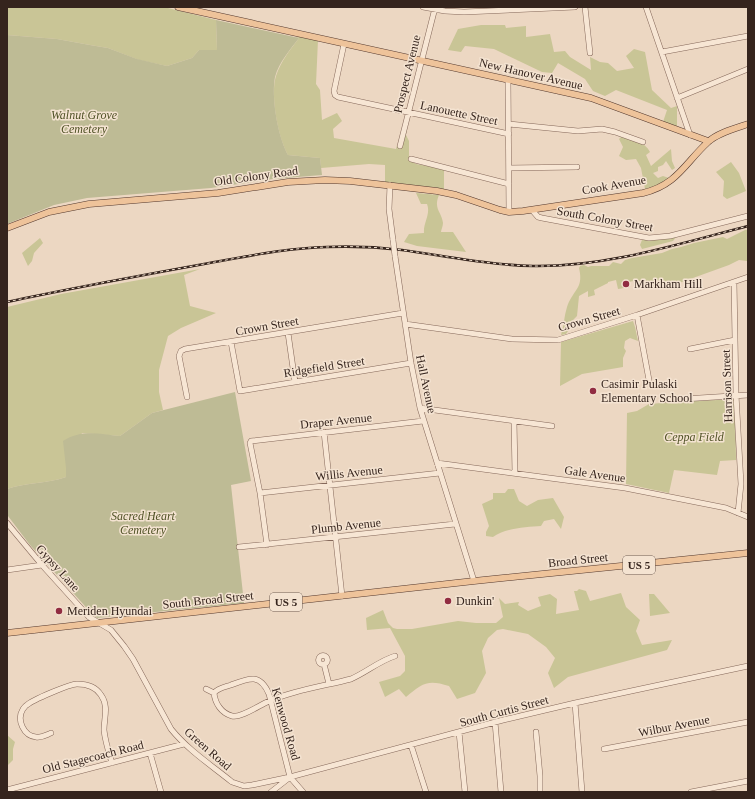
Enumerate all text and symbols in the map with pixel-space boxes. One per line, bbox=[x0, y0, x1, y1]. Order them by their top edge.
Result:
street label: Prospect Avenue bbox=[391, 33, 423, 115]
street label: New Hanover Avenue bbox=[478, 55, 584, 93]
street label: Lanouette Street bbox=[419, 98, 500, 128]
park label: Walnut Grove Cemetery bbox=[51, 108, 118, 136]
street label: Old Colony Road bbox=[213, 163, 299, 189]
street label: Cook Avenue bbox=[581, 172, 647, 198]
street label: South Colony Street bbox=[556, 204, 655, 234]
place label: Markham Hill bbox=[634, 277, 703, 291]
marker: Markham Hill bbox=[621, 279, 631, 289]
street label: Crown Street bbox=[556, 303, 622, 335]
street label: Crown Street bbox=[234, 313, 300, 338]
street label: Harrison Street bbox=[719, 349, 735, 423]
street label: Hall Avenue bbox=[413, 353, 439, 415]
street label: Ridgefield Street bbox=[283, 354, 366, 380]
place label: Casimir Pulaski Elementary School bbox=[601, 377, 693, 405]
marker: Casimir Pulaski Elementary School bbox=[588, 386, 598, 396]
street label: Draper Avenue bbox=[299, 410, 373, 432]
park label: Ceppa Field bbox=[664, 430, 725, 444]
street label: Willis Avenue bbox=[315, 463, 383, 483]
street label: Gale Avenue bbox=[564, 463, 626, 485]
park label: Sacred Heart Cemetery bbox=[111, 509, 176, 537]
street label: Plumb Avenue bbox=[310, 515, 382, 537]
street label: Gypsy Lane bbox=[33, 542, 83, 594]
street label: Broad Street bbox=[547, 550, 609, 570]
road number: US 5 bbox=[623, 556, 655, 574]
street label: South Broad Street bbox=[162, 588, 255, 612]
road number: US 5 bbox=[270, 593, 302, 611]
place label: Dunkin' bbox=[456, 594, 494, 608]
marker: Dunkin' bbox=[443, 596, 453, 606]
place label: Meriden Hyundai bbox=[67, 604, 153, 618]
marker: Meriden Hyundai bbox=[54, 606, 64, 616]
street label: Kenwood Road bbox=[269, 686, 303, 762]
street label: South Curtis Street bbox=[458, 692, 551, 730]
street label: Wilbur Avenue bbox=[637, 712, 711, 740]
street label: Green Road bbox=[182, 725, 234, 773]
street label: Old Stagecoach Road bbox=[41, 738, 145, 776]

